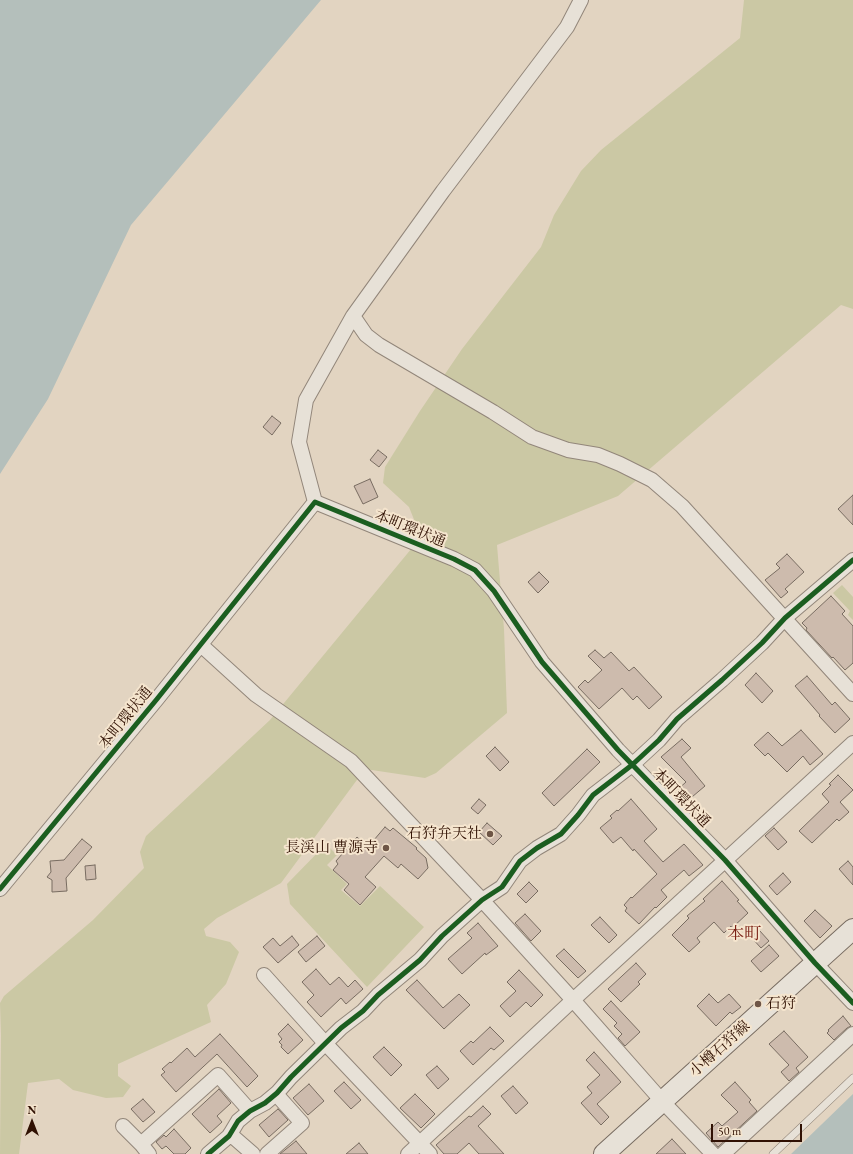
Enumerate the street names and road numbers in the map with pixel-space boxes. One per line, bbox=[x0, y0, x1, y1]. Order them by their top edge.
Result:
street label: 本町環状通 bbox=[372, 507, 448, 551]
street label: 本町環状通 bbox=[95, 683, 157, 753]
street label: 本町環状通 bbox=[648, 765, 714, 831]
street label: 小樽石狩線 bbox=[686, 1017, 754, 1081]

